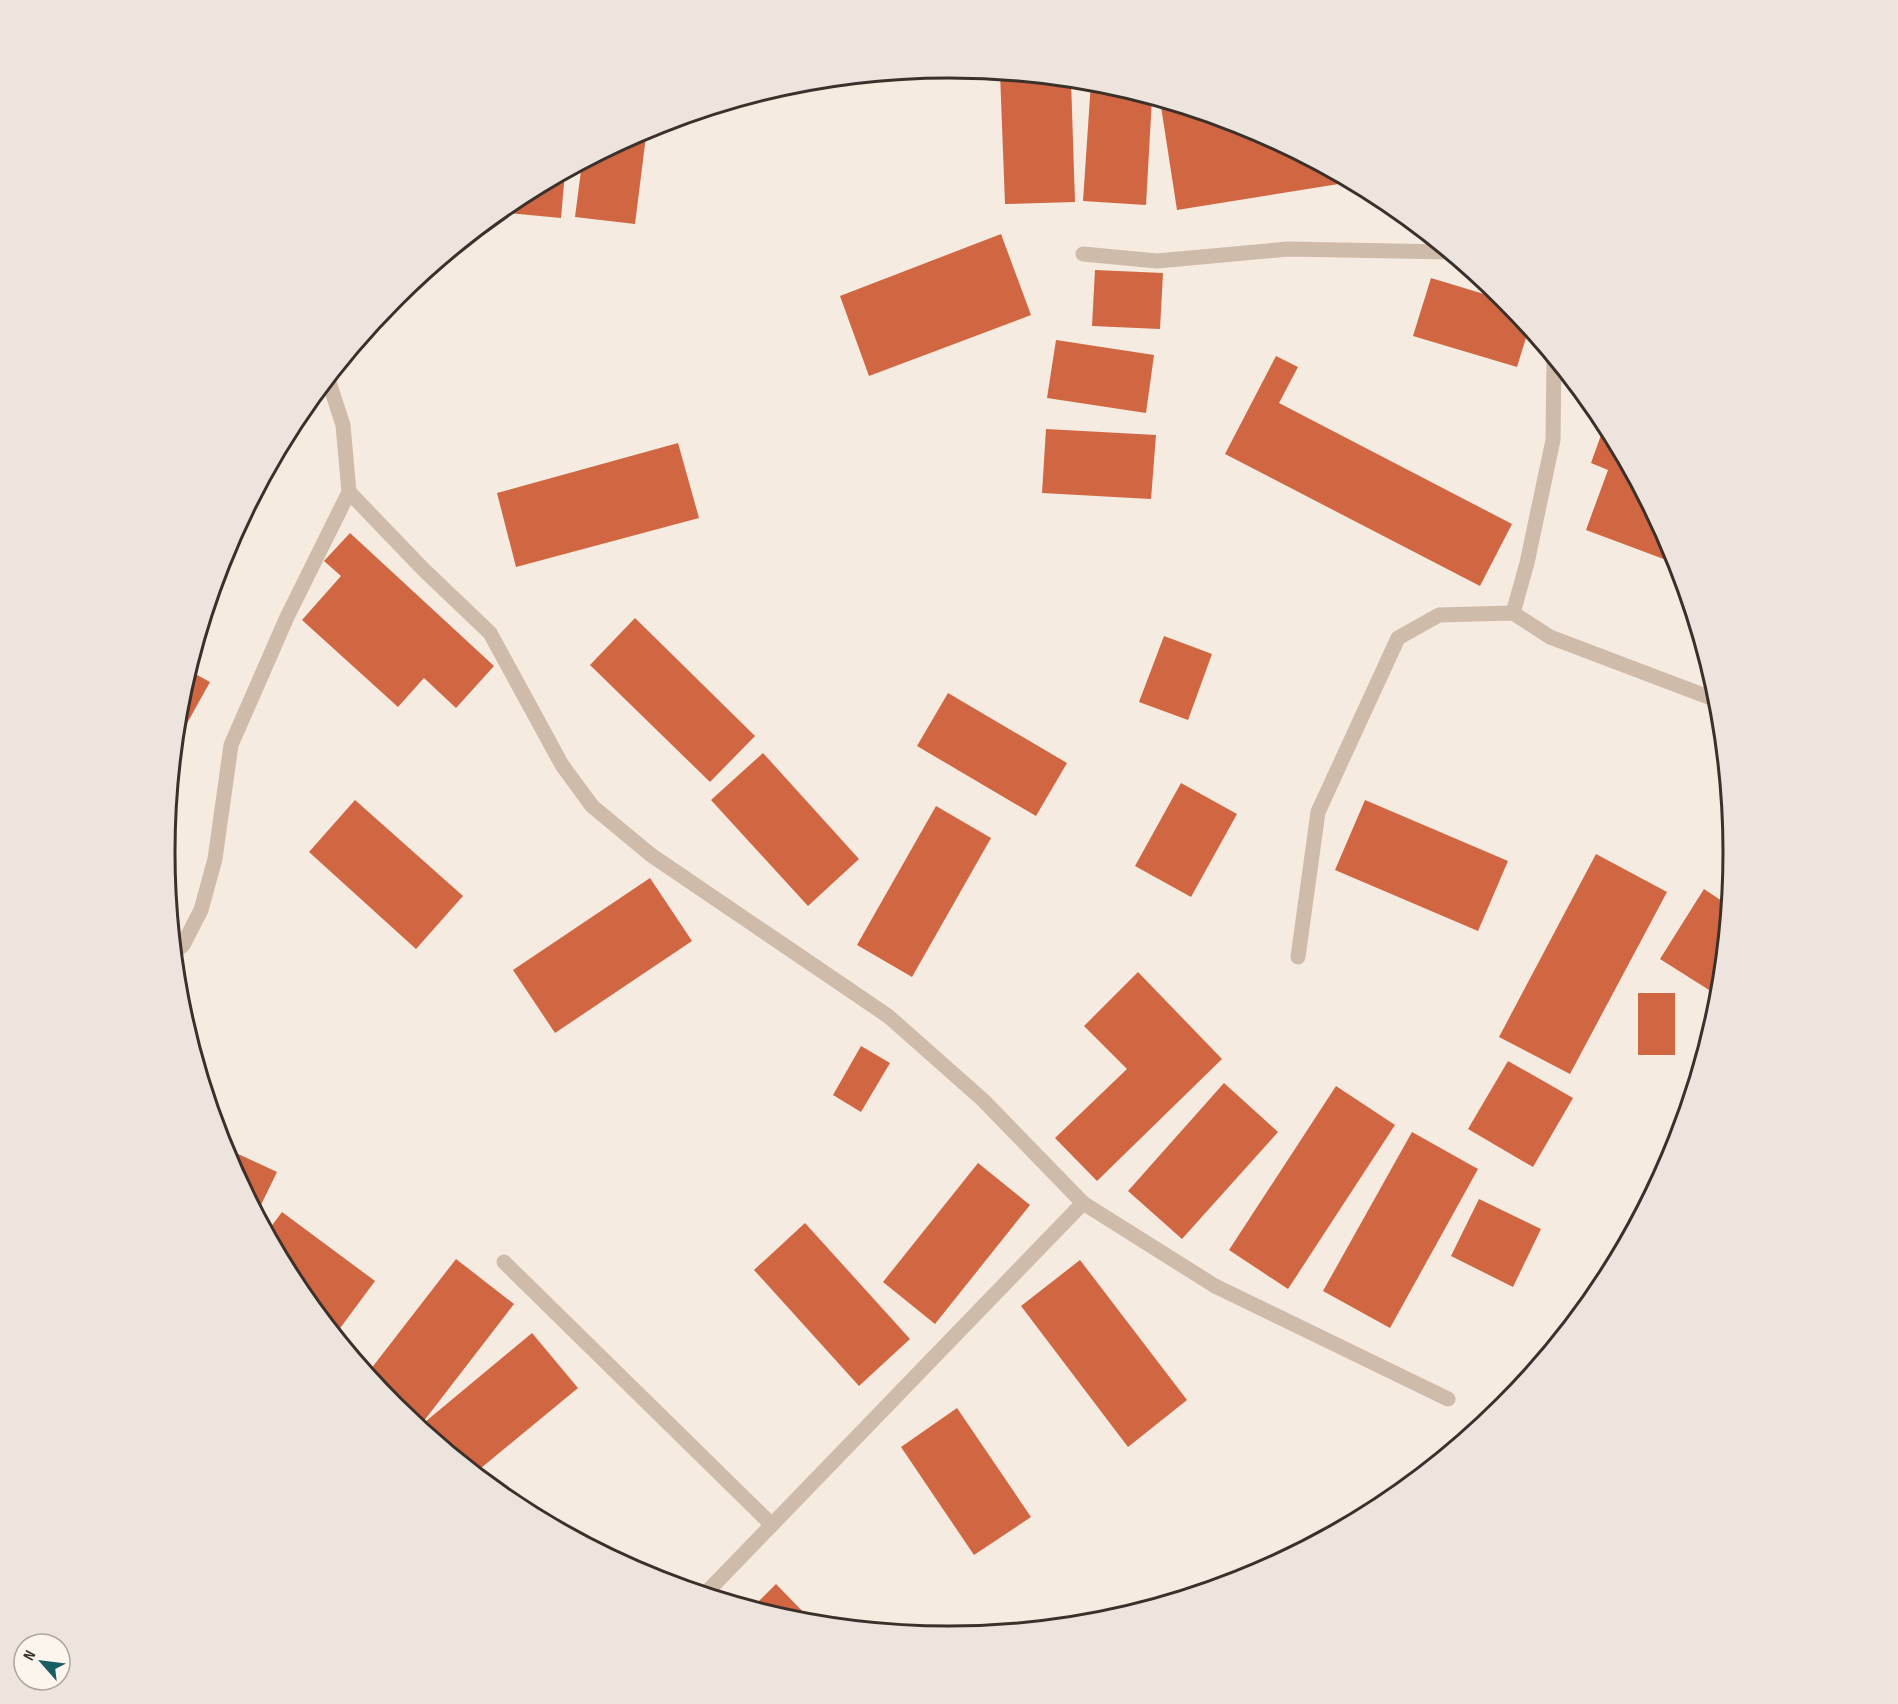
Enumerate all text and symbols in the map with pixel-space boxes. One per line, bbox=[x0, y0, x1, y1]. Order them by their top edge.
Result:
north arrow bbox=[12, 1632, 72, 1692]
text: N bbox=[20, 1647, 40, 1664]

